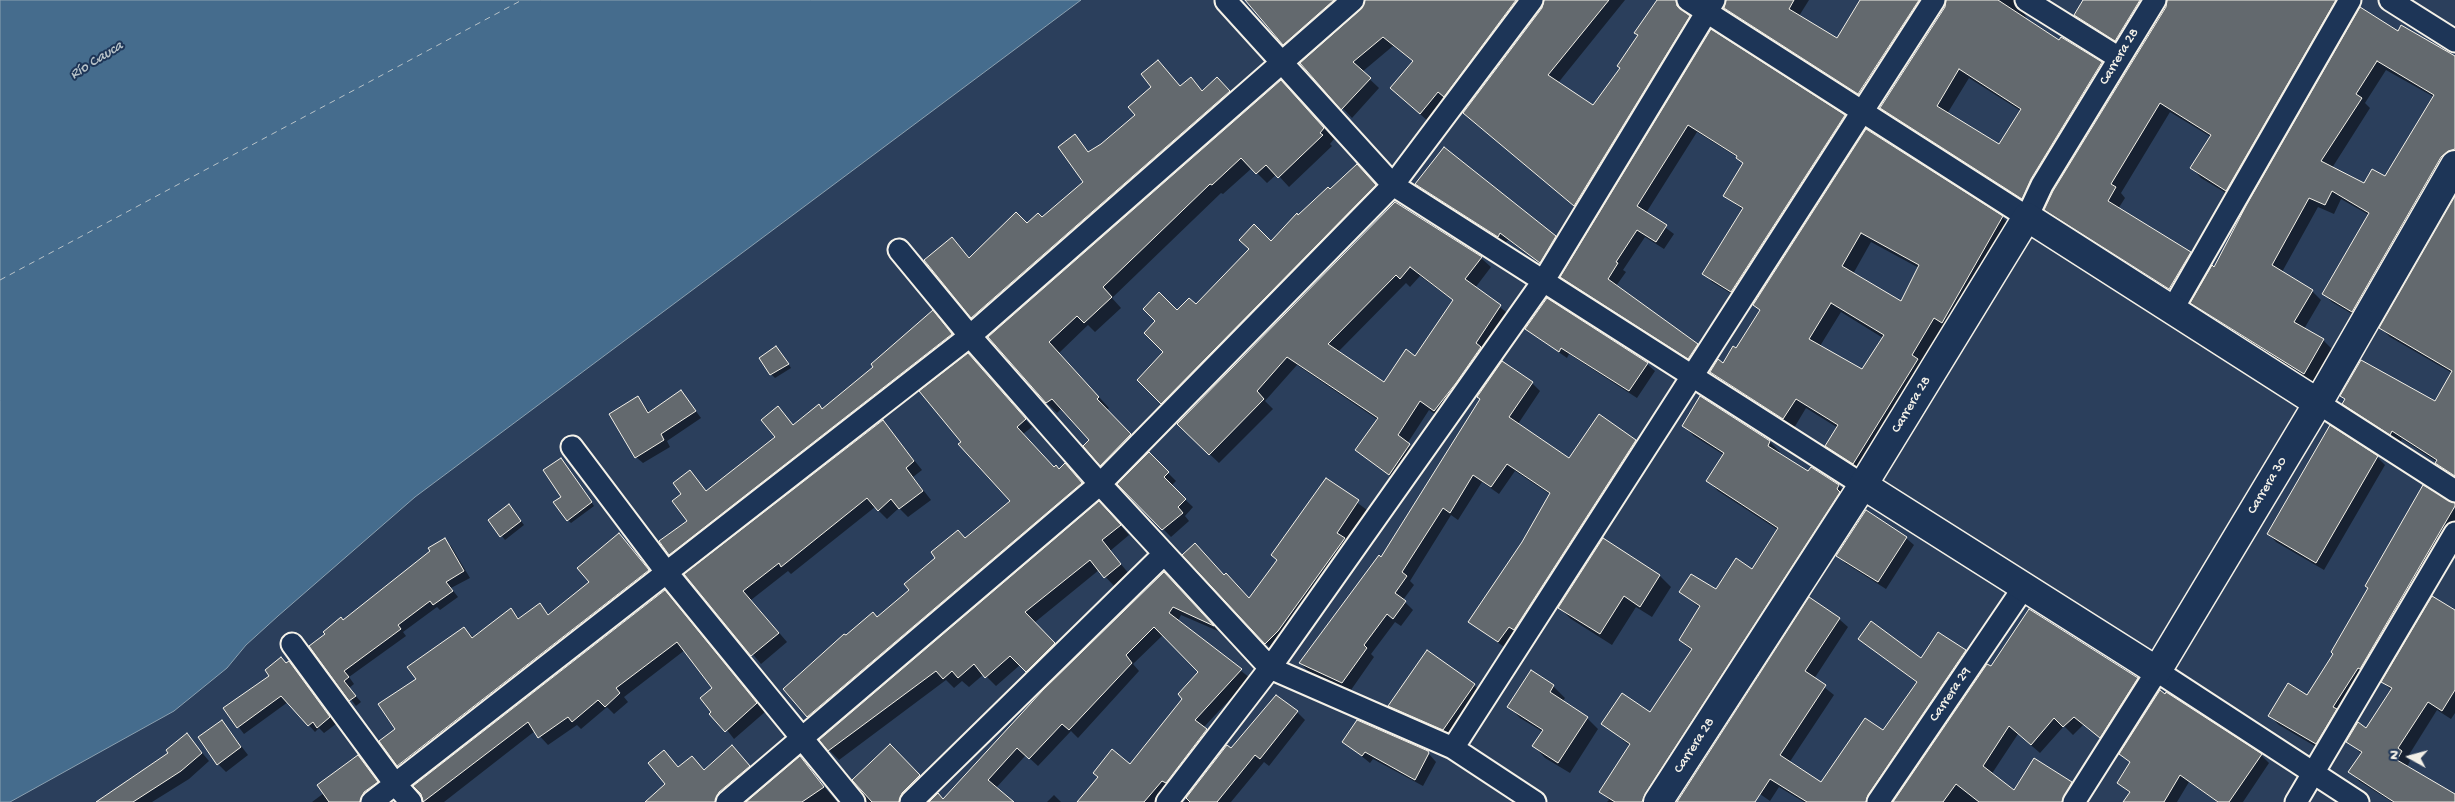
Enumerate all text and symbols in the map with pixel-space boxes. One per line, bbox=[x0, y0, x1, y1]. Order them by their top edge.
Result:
street label: Carrera 28 bbox=[2097, 26, 2143, 88]
water label: Río Cauca bbox=[67, 38, 127, 84]
street label: Carrera 28 bbox=[1889, 374, 1935, 436]
street label: Carrera 30 bbox=[2244, 454, 2292, 518]
street label: Carrera 29 bbox=[1927, 664, 1975, 726]
street label: Carrera 28 bbox=[1671, 715, 1719, 777]
north arrow bbox=[2385, 732, 2435, 782]
text: N bbox=[2386, 750, 2404, 761]

